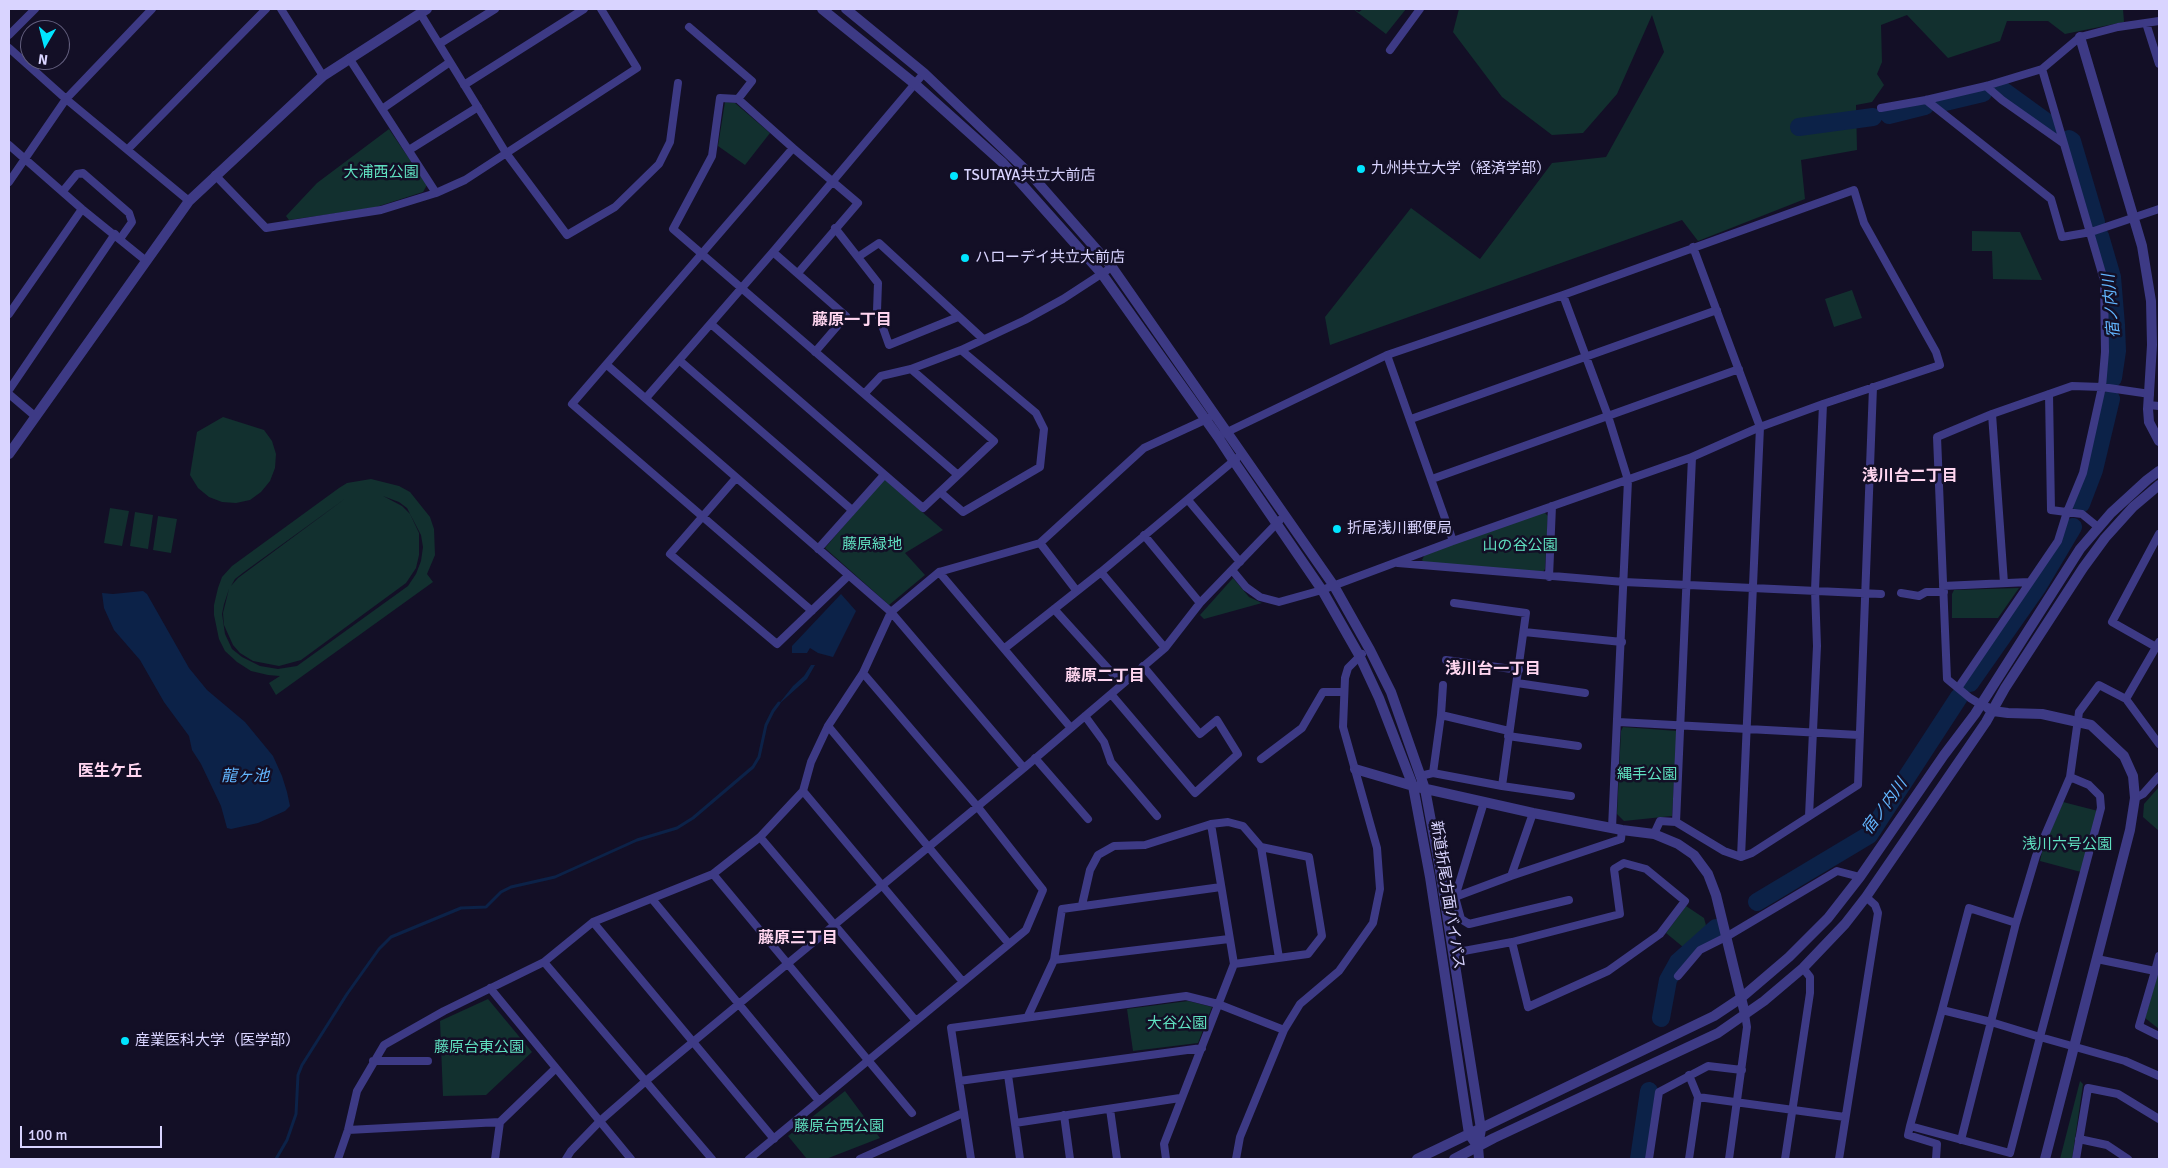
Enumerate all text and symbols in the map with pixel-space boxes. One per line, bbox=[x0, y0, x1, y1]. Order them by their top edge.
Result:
north arrow bbox=[20, 20, 70, 70]
text: N bbox=[37, 50, 49, 68]
place label: 九州共立大学（経済学部） bbox=[1371, 160, 1551, 178]
marker: 九州共立大学（経済学部） bbox=[1355, 163, 1367, 175]
park label: 大浦西公園 bbox=[344, 164, 418, 182]
place label: TSUTAYA共立大前店 bbox=[964, 167, 1096, 185]
marker: TSUTAYA共立大前店 bbox=[948, 170, 960, 182]
place label: ハローデイ共立大前店 bbox=[975, 249, 1125, 267]
marker: ハローデイ共立大前店 bbox=[959, 252, 971, 264]
water label: 宿ノ内川 bbox=[2100, 273, 2124, 339]
district label: 藤原一丁目 bbox=[812, 311, 892, 331]
district label: 浅川台二丁目 bbox=[1862, 467, 1958, 487]
place label: 折尾浅川郵便局 bbox=[1347, 520, 1452, 538]
marker: 折尾浅川郵便局 bbox=[1331, 523, 1343, 535]
park label: 藤原緑地 bbox=[842, 536, 902, 554]
park label: 山の谷公園 bbox=[1483, 537, 1557, 555]
district label: 浅川台一丁目 bbox=[1445, 660, 1541, 680]
district label: 藤原二丁目 bbox=[1065, 667, 1145, 687]
district label: 医生ケ丘 bbox=[78, 762, 142, 782]
park label: 縄手公園 bbox=[1617, 766, 1677, 784]
water label: 龍ヶ池 bbox=[221, 767, 269, 787]
water label: 宿ノ内川 bbox=[1858, 775, 1912, 839]
street label: 新道折尾方面バイパス bbox=[1426, 820, 1468, 970]
park label: 浅川六号公園 bbox=[2022, 836, 2112, 854]
district label: 藤原三丁目 bbox=[758, 929, 838, 949]
park label: 大谷公園 bbox=[1147, 1015, 1207, 1033]
place label: 産業医科大学（医学部） bbox=[135, 1032, 300, 1050]
marker: 産業医科大学（医学部） bbox=[119, 1035, 131, 1047]
park label: 藤原台東公園 bbox=[434, 1039, 524, 1057]
scale bar bbox=[22, 1116, 165, 1148]
park label: 藤原台西公園 bbox=[794, 1118, 884, 1136]
text: 100 m bbox=[28, 1126, 68, 1144]

